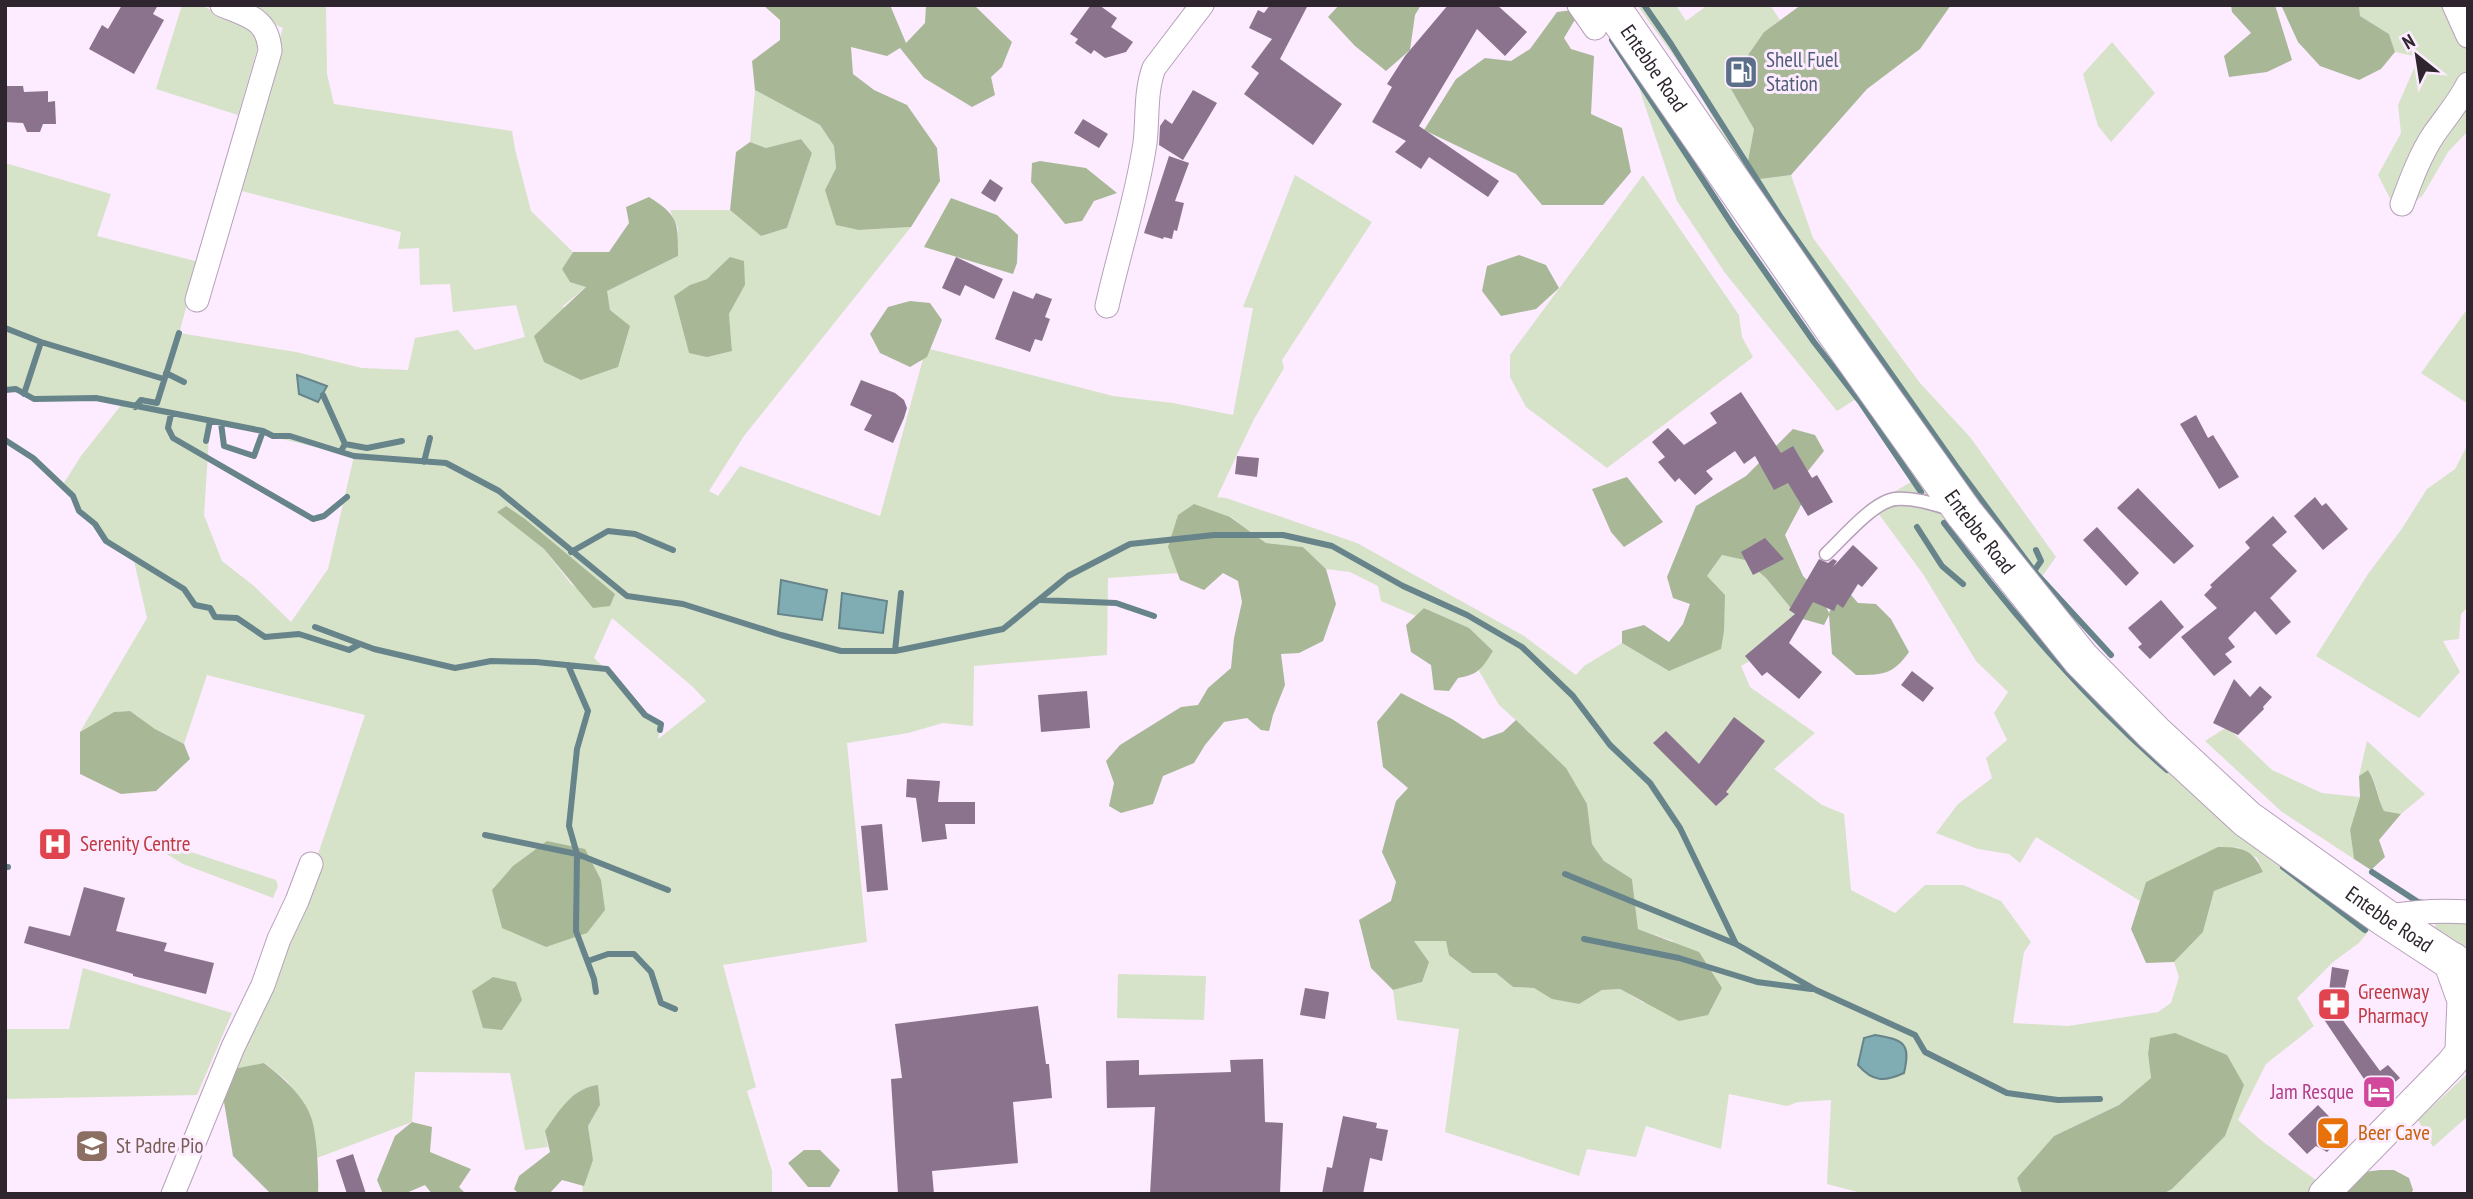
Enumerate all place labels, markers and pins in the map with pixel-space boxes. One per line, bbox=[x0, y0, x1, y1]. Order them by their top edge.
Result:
place label: Shell Fuel Station bbox=[1766, 46, 1839, 97]
fuel station icon: Shell Fuel Station bbox=[1722, 53, 1760, 91]
hospital icon: Serenity Centre bbox=[36, 825, 74, 863]
place label: Serenity Centre bbox=[80, 830, 190, 857]
place label: Greenway Pharmacy bbox=[2358, 978, 2429, 1029]
pharmacy icon: Greenway Pharmacy bbox=[2315, 985, 2353, 1023]
hotel icon: Jam Resque bbox=[2360, 1073, 2398, 1111]
place label: Jam Resque bbox=[2270, 1078, 2354, 1105]
bar icon: Beer Cave bbox=[2314, 1114, 2352, 1152]
place label: Beer Cave bbox=[2358, 1119, 2430, 1146]
school or university icon: St Padre Pio bbox=[73, 1127, 111, 1165]
place label: St Padre Pio bbox=[116, 1132, 204, 1159]

